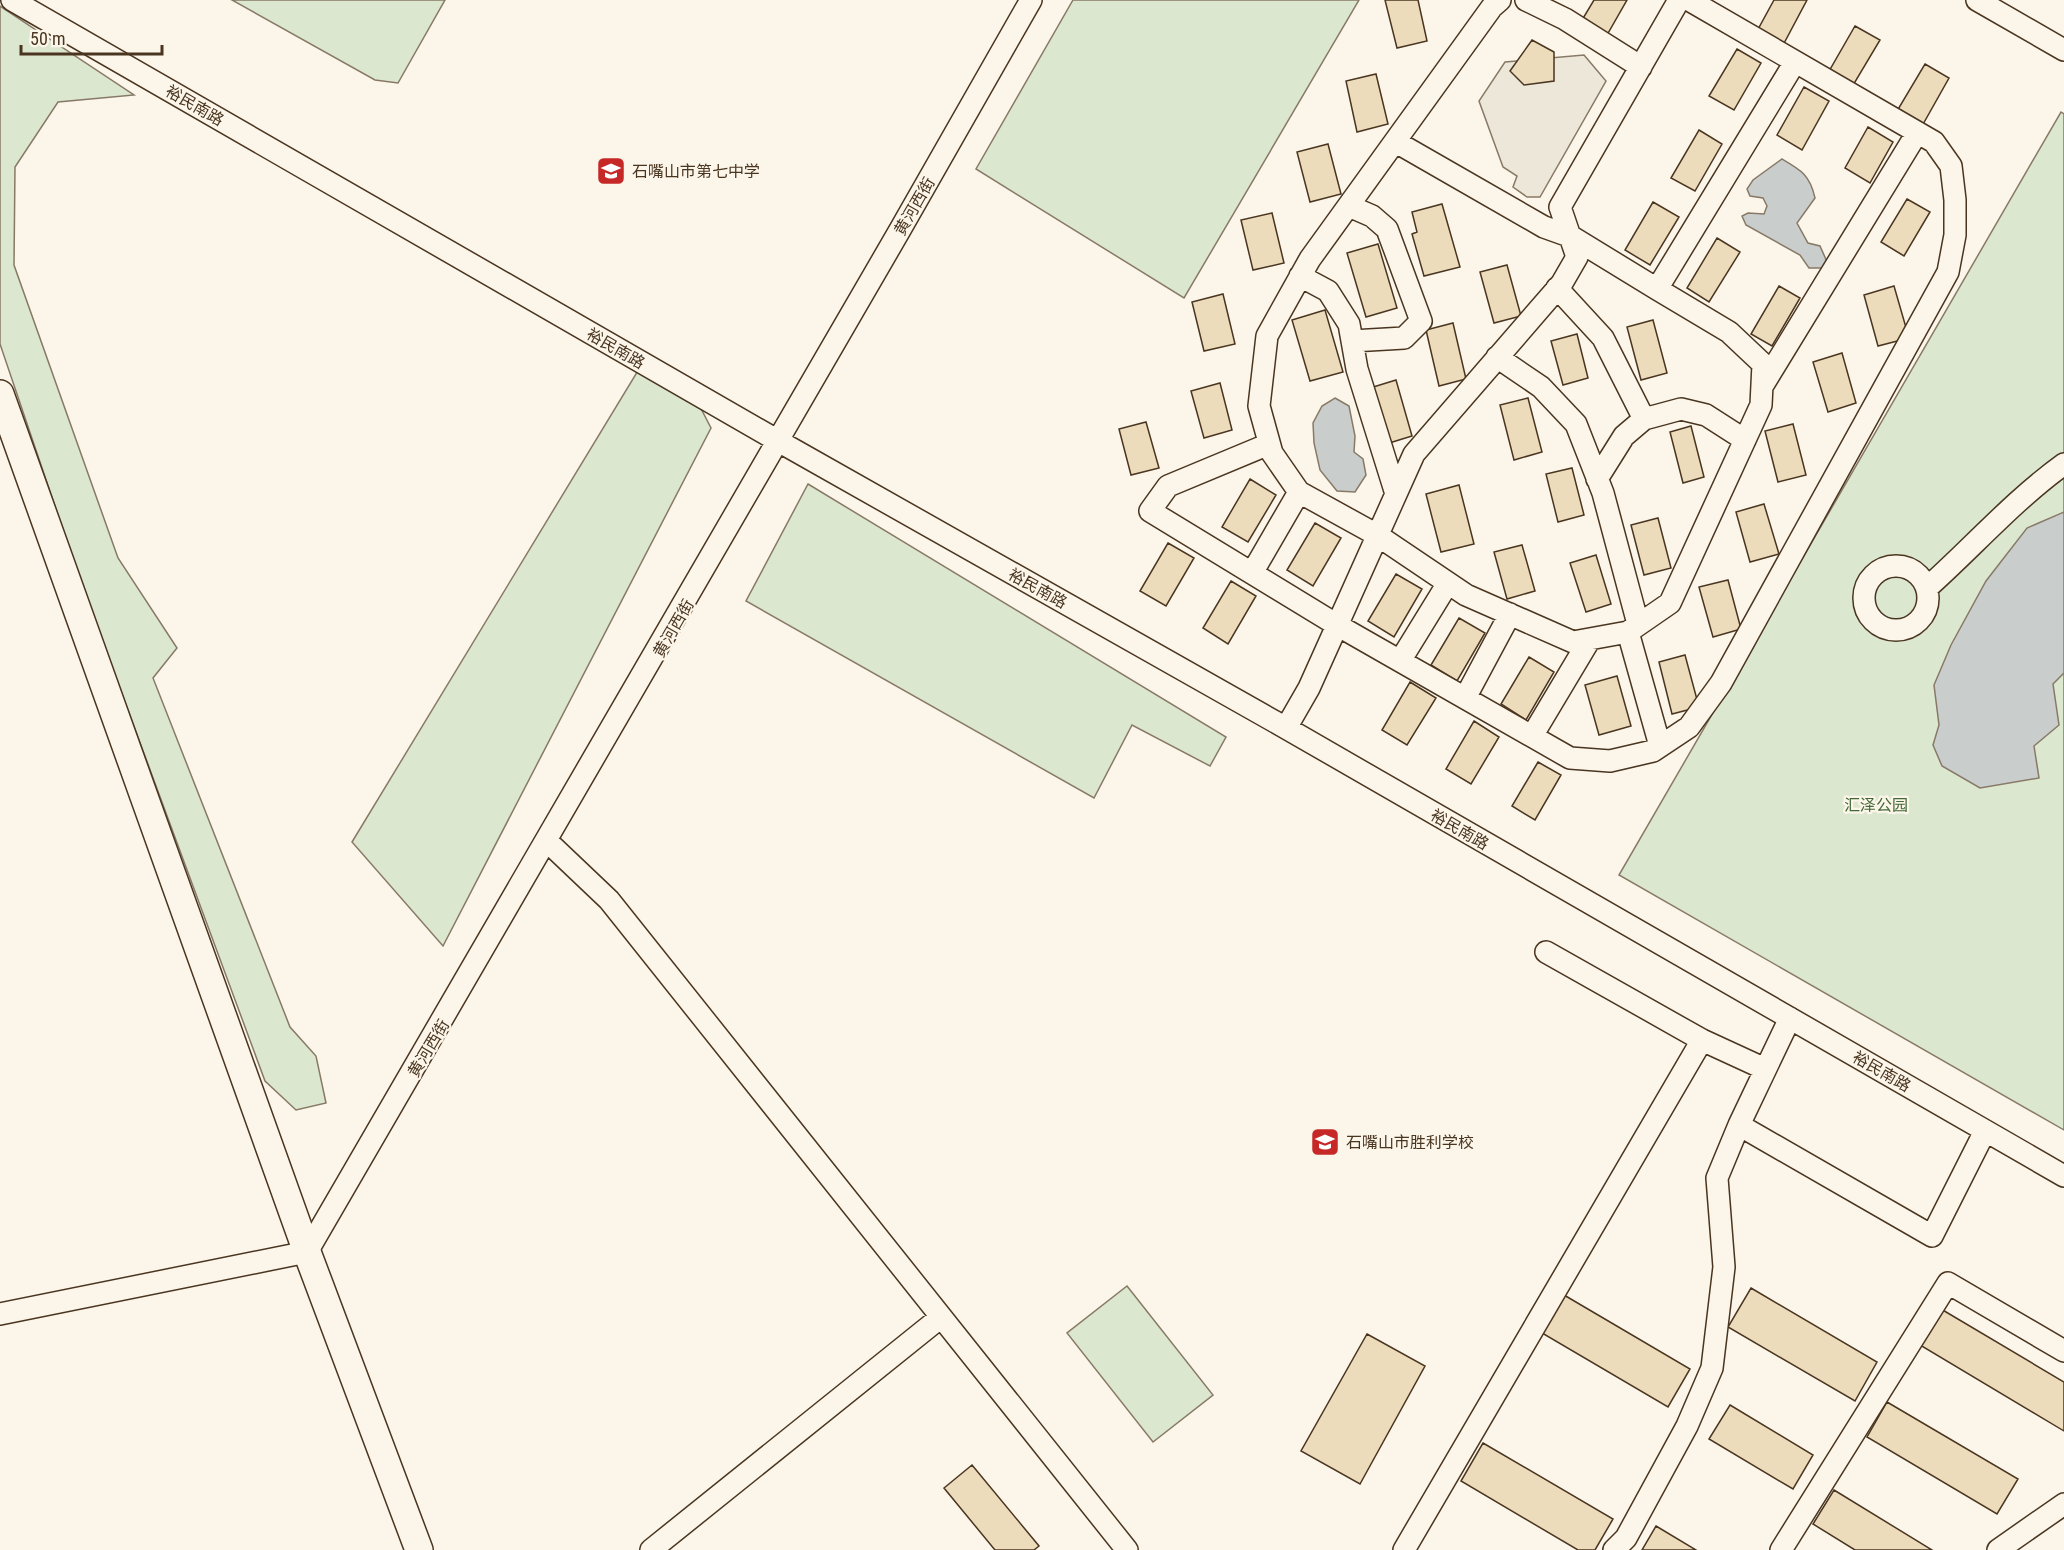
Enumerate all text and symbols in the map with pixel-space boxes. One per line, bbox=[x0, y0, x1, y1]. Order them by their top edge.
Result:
scale bar bbox=[21, 18, 162, 56]
text: 50 m bbox=[30, 28, 65, 49]
street label: 裕民南路 bbox=[162, 81, 227, 130]
school or university icon: 石嘴山市第七中学 bbox=[595, 155, 627, 187]
place label: 石嘴山市第七中学 bbox=[632, 162, 760, 181]
street label: 黄河西街 bbox=[890, 174, 939, 239]
street label: 裕民南路 bbox=[583, 324, 648, 373]
street label: 裕民南路 bbox=[1005, 565, 1070, 612]
street label: 黄河西街 bbox=[649, 596, 698, 661]
park label: 汇泽公园 bbox=[1844, 796, 1908, 815]
street label: 裕民南路 bbox=[1427, 805, 1492, 854]
street label: 黄河西街 bbox=[404, 1016, 453, 1081]
street label: 裕民南路 bbox=[1849, 1047, 1914, 1096]
school or university icon: 石嘴山市胜利学校 bbox=[1309, 1126, 1341, 1158]
place label: 石嘴山市胜利学校 bbox=[1346, 1133, 1474, 1152]

